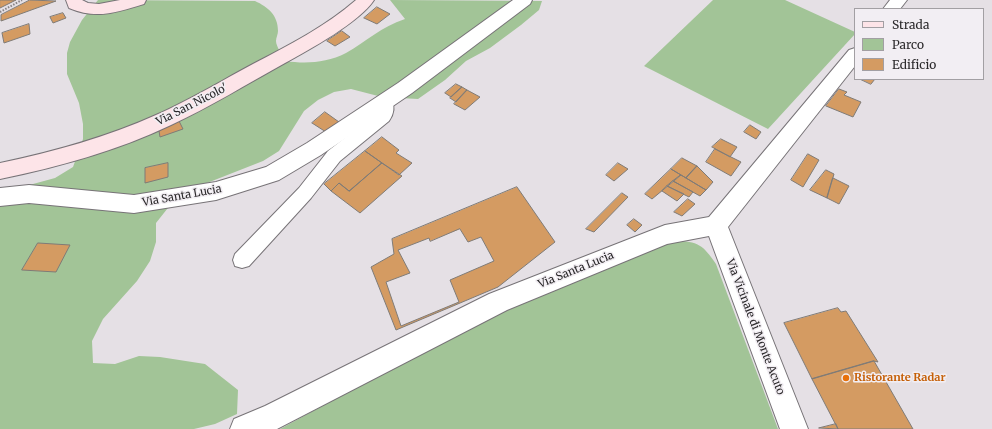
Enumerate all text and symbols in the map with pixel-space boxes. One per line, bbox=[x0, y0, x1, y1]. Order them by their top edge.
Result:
legend bbox=[854, 8, 984, 80]
text: Strada bbox=[892, 17, 929, 32]
text: Parco bbox=[892, 37, 924, 52]
text: Edificio bbox=[892, 57, 936, 72]
street label: Via San Nicolo' bbox=[154, 81, 230, 129]
street label: Via Santa Lucia bbox=[141, 183, 223, 209]
street label: Via Santa Lucia bbox=[536, 249, 616, 291]
street label: Via Vicinale di Monte Acuto bbox=[723, 257, 787, 397]
place label: Ristorante Radar bbox=[854, 371, 946, 385]
marker: Ristorante Radar bbox=[841, 373, 851, 383]

